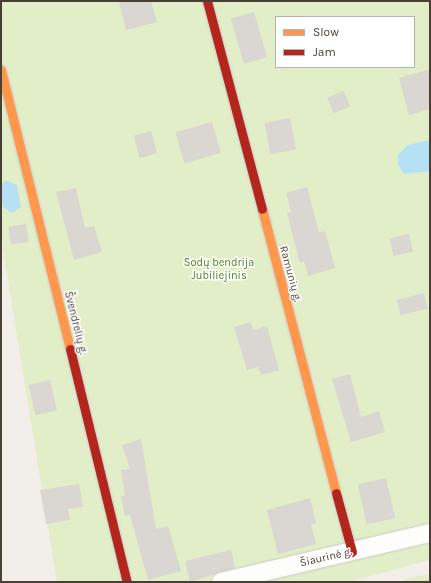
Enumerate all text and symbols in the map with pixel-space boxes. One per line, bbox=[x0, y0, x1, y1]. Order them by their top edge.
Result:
legend bbox=[275, 16, 415, 68]
text: Slow bbox=[313, 25, 339, 39]
text: Jam bbox=[313, 45, 336, 59]
street label: Ramunių g. bbox=[276, 245, 304, 303]
park label: Sodų bendrija Jubiliejinis bbox=[184, 257, 254, 283]
street label: Švendrelių g. bbox=[61, 290, 89, 356]
street label: Šiaurinė g. bbox=[299, 546, 353, 570]

